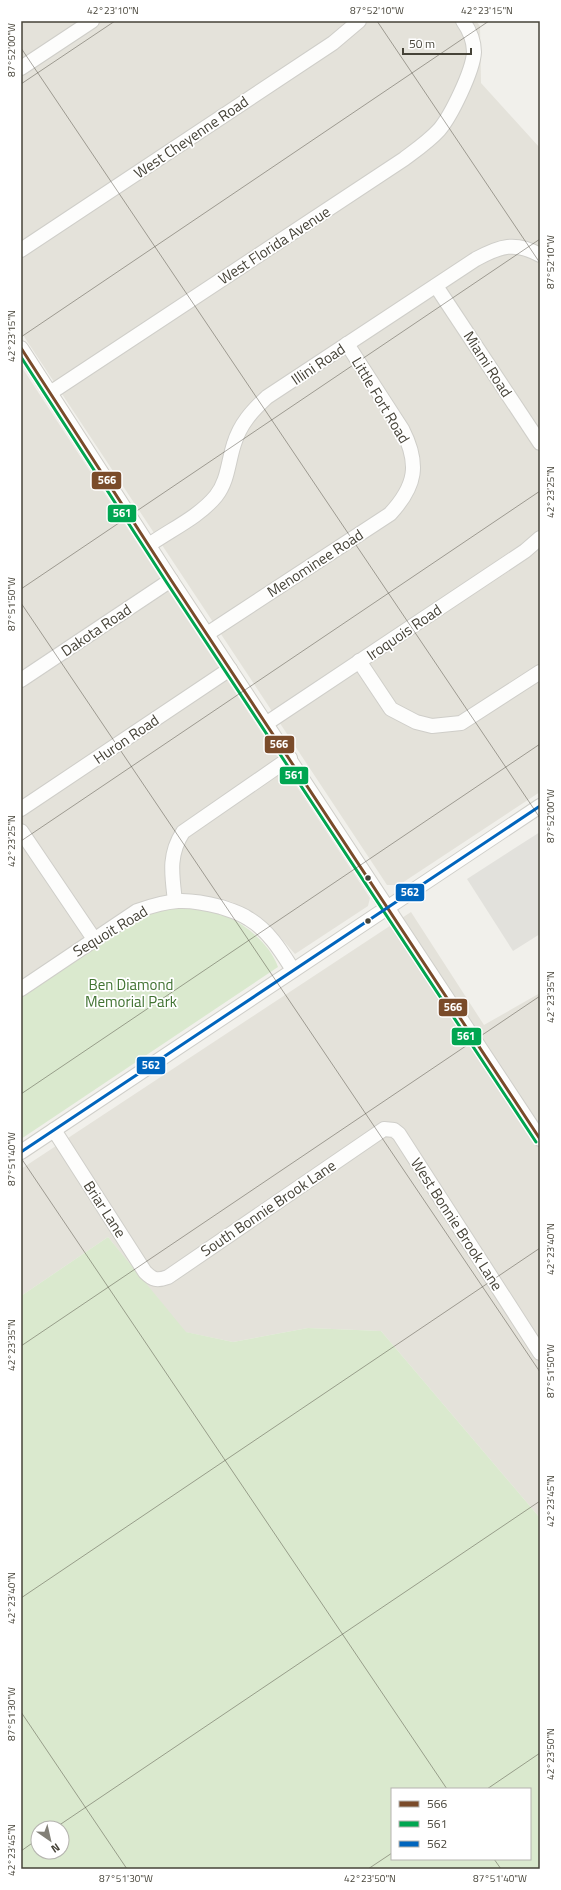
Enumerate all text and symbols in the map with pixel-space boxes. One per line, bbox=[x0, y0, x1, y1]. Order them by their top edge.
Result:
text: 42°23'10"N bbox=[87, 3, 139, 18]
text: 87°52'10"W bbox=[350, 3, 404, 18]
text: 42°23'15"N bbox=[461, 3, 513, 18]
text: 87°52'00"W bbox=[4, 23, 19, 77]
scale bar bbox=[403, 30, 471, 56]
text: 50 m bbox=[409, 34, 435, 53]
street label: West Cheyenne Road bbox=[129, 90, 253, 184]
street label: West Florida Avenue bbox=[213, 200, 335, 290]
text: 87°52'10"W bbox=[543, 235, 558, 289]
text: 42°23'15"N bbox=[4, 310, 19, 362]
street label: Miami Road bbox=[458, 326, 518, 402]
street label: Illini Road bbox=[286, 337, 350, 391]
street label: Little Fort Road bbox=[346, 352, 416, 448]
text: 42°23'25"N bbox=[543, 466, 558, 518]
line badge: 566 bbox=[91, 471, 122, 490]
text: 566 bbox=[98, 472, 116, 488]
line badge: 561 bbox=[107, 504, 137, 523]
text: 561 bbox=[113, 505, 131, 521]
street label: Menominee Road bbox=[262, 523, 368, 603]
text: 87°51'50"W bbox=[4, 577, 19, 631]
street label: Dakota Road bbox=[56, 598, 136, 662]
street label: Iroquois Road bbox=[362, 598, 446, 666]
street label: Huron Road bbox=[89, 709, 163, 769]
line badge: 566 bbox=[264, 735, 295, 754]
text: 566 bbox=[270, 736, 288, 752]
line badge: 561 bbox=[279, 766, 309, 785]
text: 561 bbox=[285, 767, 303, 783]
text: 87°52'00"W bbox=[543, 789, 558, 843]
text: 42°23'25"N bbox=[4, 815, 19, 867]
unlabelled marker bbox=[363, 873, 373, 883]
line badge: 562 bbox=[395, 883, 425, 902]
text: 562 bbox=[401, 884, 419, 900]
street label: Sequoit Road bbox=[68, 900, 152, 962]
unlabelled marker bbox=[363, 916, 373, 926]
text: 42°23'35"N bbox=[543, 971, 558, 1023]
park label: Ben Diamond Memorial Park bbox=[85, 973, 177, 1013]
line badge: 566 bbox=[438, 998, 468, 1017]
text: 566 bbox=[444, 999, 462, 1015]
line badge: 561 bbox=[451, 1027, 482, 1046]
text: 561 bbox=[457, 1028, 475, 1044]
line badge: 562 bbox=[136, 1056, 166, 1075]
text: 562 bbox=[142, 1057, 160, 1073]
text: 87°51'40"W bbox=[4, 1132, 19, 1186]
street label: West Bonnie Brook Lane bbox=[405, 1153, 509, 1295]
street label: South Bonnie Brook Lane bbox=[196, 1154, 340, 1262]
street label: Briar Lane bbox=[78, 1176, 132, 1242]
text: 42°23'40"N bbox=[543, 1223, 558, 1275]
text: 42°23'35"N bbox=[4, 1319, 19, 1371]
text: 87°51'50"W bbox=[543, 1344, 558, 1398]
text: 42°23'45"N bbox=[543, 1475, 558, 1527]
text: 42°23'40"N bbox=[4, 1572, 19, 1624]
text: 87°51'30"W bbox=[4, 1687, 19, 1741]
text: 42°23'50"N bbox=[543, 1728, 558, 1780]
legend bbox=[391, 1788, 531, 1860]
text: 566 bbox=[427, 1794, 447, 1813]
text: 561 bbox=[427, 1814, 447, 1833]
north arrow bbox=[30, 1820, 70, 1860]
text: 42°23'45"N bbox=[4, 1824, 19, 1876]
text: 562 bbox=[427, 1834, 447, 1853]
text: N bbox=[48, 1840, 63, 1857]
text: 87°51'30"W bbox=[99, 1871, 153, 1886]
text: 42°23'50"N bbox=[344, 1871, 396, 1886]
text: 87°51'40"W bbox=[473, 1871, 527, 1886]

